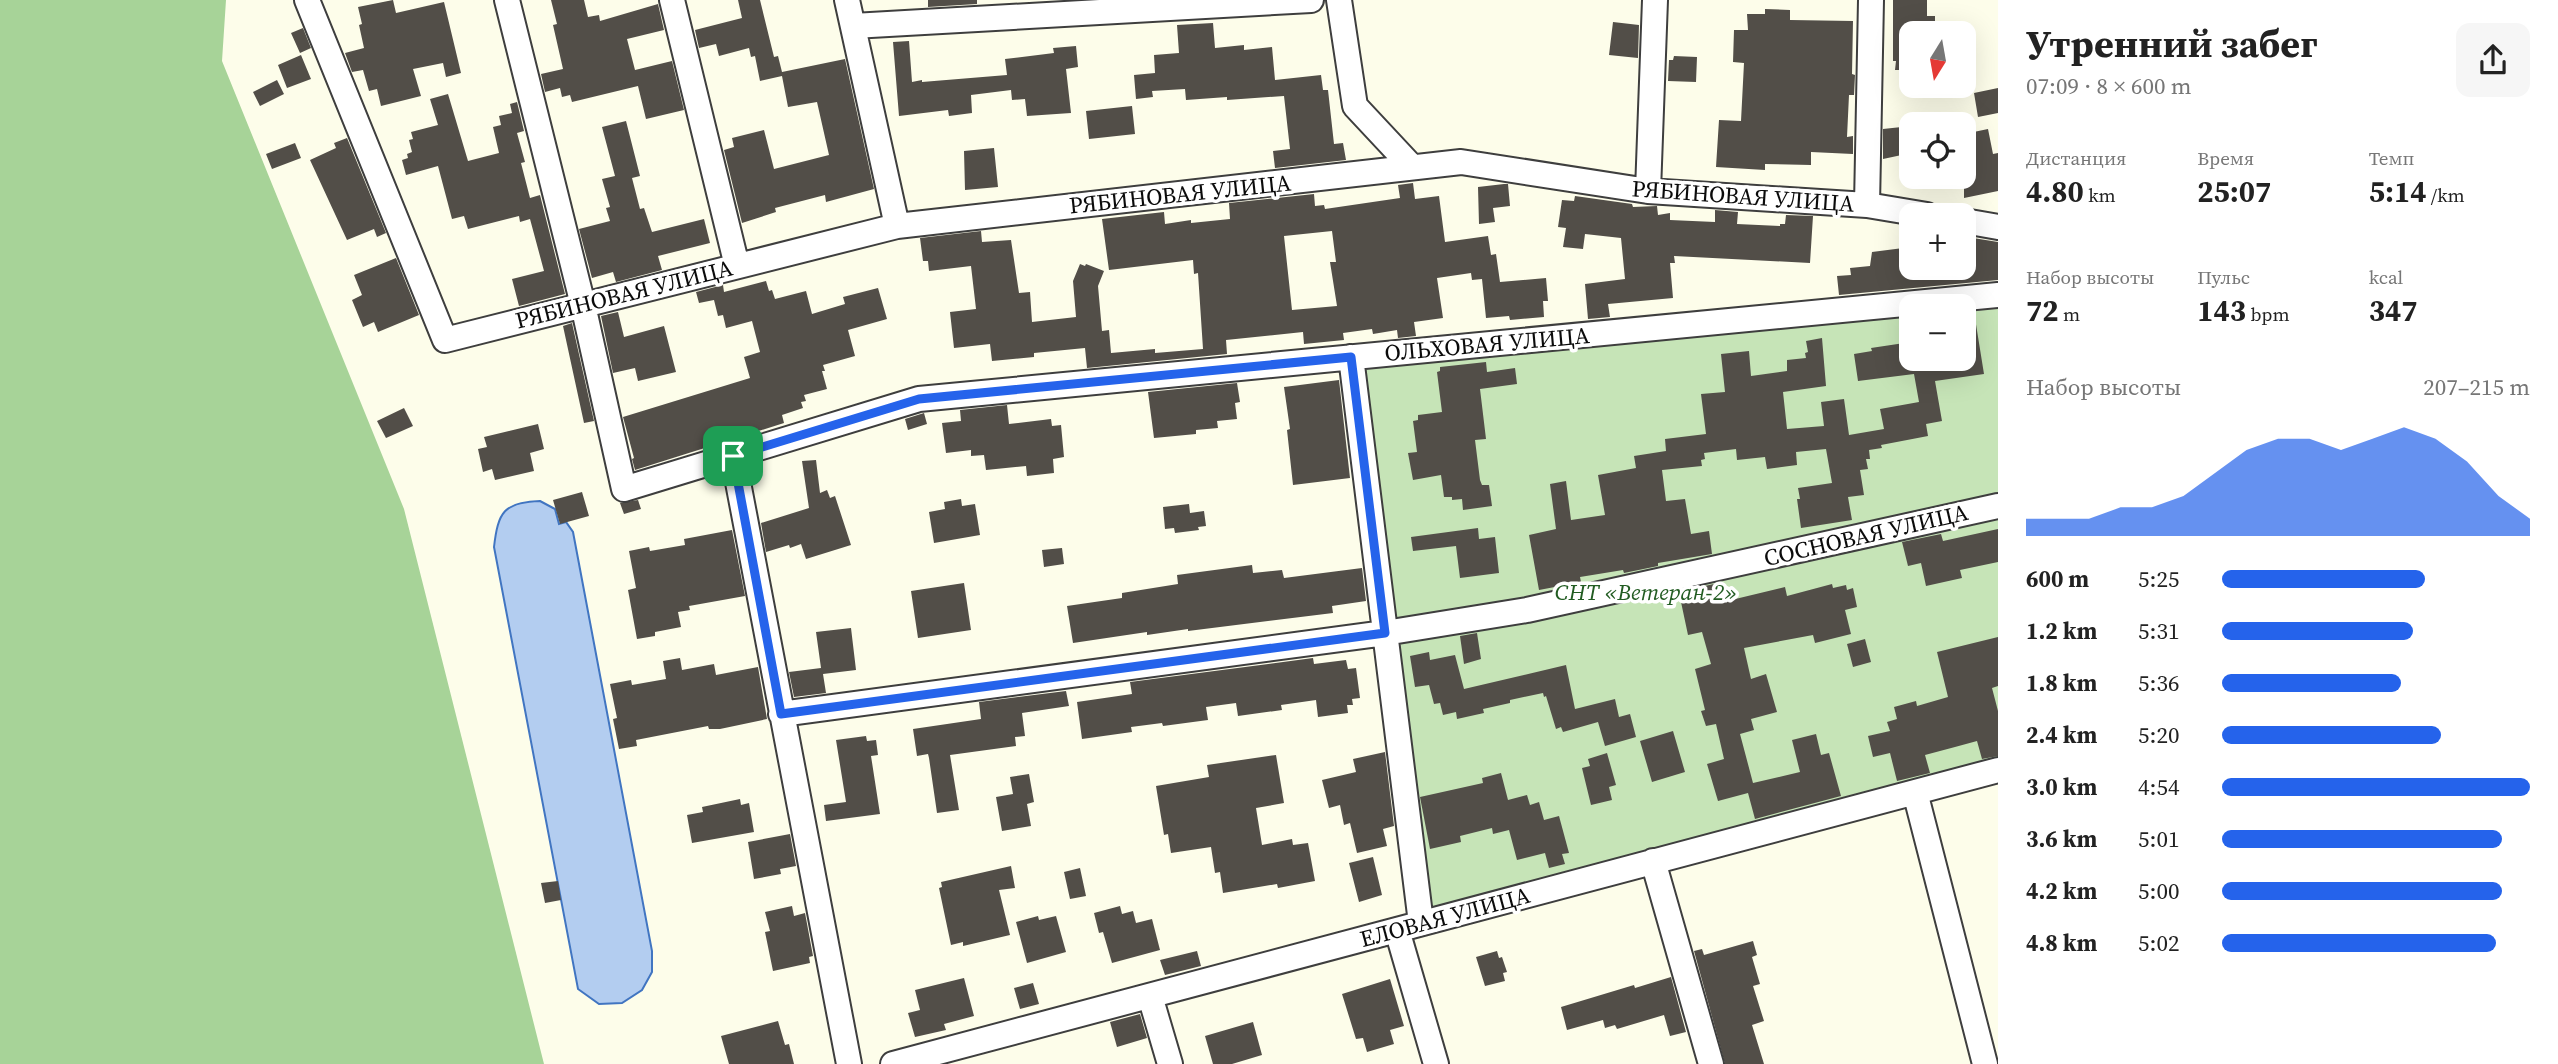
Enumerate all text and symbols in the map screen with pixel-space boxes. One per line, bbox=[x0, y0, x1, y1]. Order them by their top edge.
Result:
text: Утренний забег bbox=[2026, 18, 2318, 70]
north arrow bbox=[1899, 21, 1976, 98]
map controls bbox=[1899, 21, 1976, 371]
button: share bbox=[2456, 23, 2530, 97]
text: 07:09 · 8 × 600 m bbox=[2026, 70, 2192, 102]
button: locate bbox=[1899, 112, 1976, 189]
text: Дистанция bbox=[2026, 145, 2126, 171]
text: Время bbox=[2197, 145, 2254, 171]
text: Темп bbox=[2369, 145, 2414, 171]
street label: РЯБИНОВАЯ УЛИЦА bbox=[1067, 166, 1293, 222]
text: 4.80 bbox=[2026, 171, 2084, 212]
text: 25:07 bbox=[2197, 171, 2271, 212]
text: 5:14 bbox=[2369, 171, 2426, 212]
street label: РЯБИНОВАЯ УЛИЦА bbox=[1631, 172, 1856, 220]
text: km bbox=[2084, 182, 2116, 208]
text: /km bbox=[2426, 182, 2465, 208]
button: + bbox=[1899, 203, 1976, 280]
street label: РЯБИНОВАЯ УЛИЦА bbox=[512, 251, 737, 337]
text: Набор высоты bbox=[2026, 264, 2154, 290]
text: Пульс bbox=[2197, 264, 2250, 290]
text: kcal bbox=[2369, 264, 2403, 290]
text: 72 bbox=[2026, 290, 2059, 331]
text: 143 bbox=[2197, 290, 2246, 331]
text: 347 bbox=[2369, 290, 2417, 331]
button: − bbox=[1899, 294, 1976, 371]
text: m bbox=[2059, 301, 2080, 327]
text: bpm bbox=[2246, 301, 2290, 327]
street label: ОЛЬХОВАЯ УЛИЦА bbox=[1383, 319, 1592, 369]
text: Набор высоты bbox=[2026, 371, 2181, 403]
text: 207–215 m bbox=[2423, 371, 2530, 403]
pin bbox=[703, 426, 763, 486]
icon: arrive bbox=[714, 437, 752, 475]
street label: СОСНОВАЯ УЛИЦА bbox=[1761, 496, 1972, 574]
text: 600 m bbox=[2026, 563, 2089, 595]
text: 5:25 bbox=[2138, 563, 2179, 595]
park label: СНТ «Ветеран-2» bbox=[1555, 576, 1737, 608]
text: 1.2 km bbox=[2026, 615, 2097, 647]
text: 5:31 bbox=[2138, 615, 2179, 647]
text: 1.8 km bbox=[2026, 667, 2097, 699]
text: 5:36 bbox=[2138, 667, 2179, 699]
text: 2.4 km bbox=[2026, 719, 2097, 751]
text: 5:20 bbox=[2138, 719, 2179, 751]
text: 3.0 km bbox=[2026, 771, 2097, 803]
text: 4:54 bbox=[2138, 771, 2179, 803]
text: 3.6 km bbox=[2026, 823, 2097, 855]
text: 5:01 bbox=[2138, 823, 2179, 855]
text: 4.2 km bbox=[2026, 875, 2097, 907]
text: 5:00 bbox=[2138, 875, 2179, 907]
street label: ЕЛОВАЯ УЛИЦА bbox=[1356, 879, 1534, 955]
text: 4.8 km bbox=[2026, 927, 2097, 959]
text: 5:02 bbox=[2138, 927, 2179, 959]

